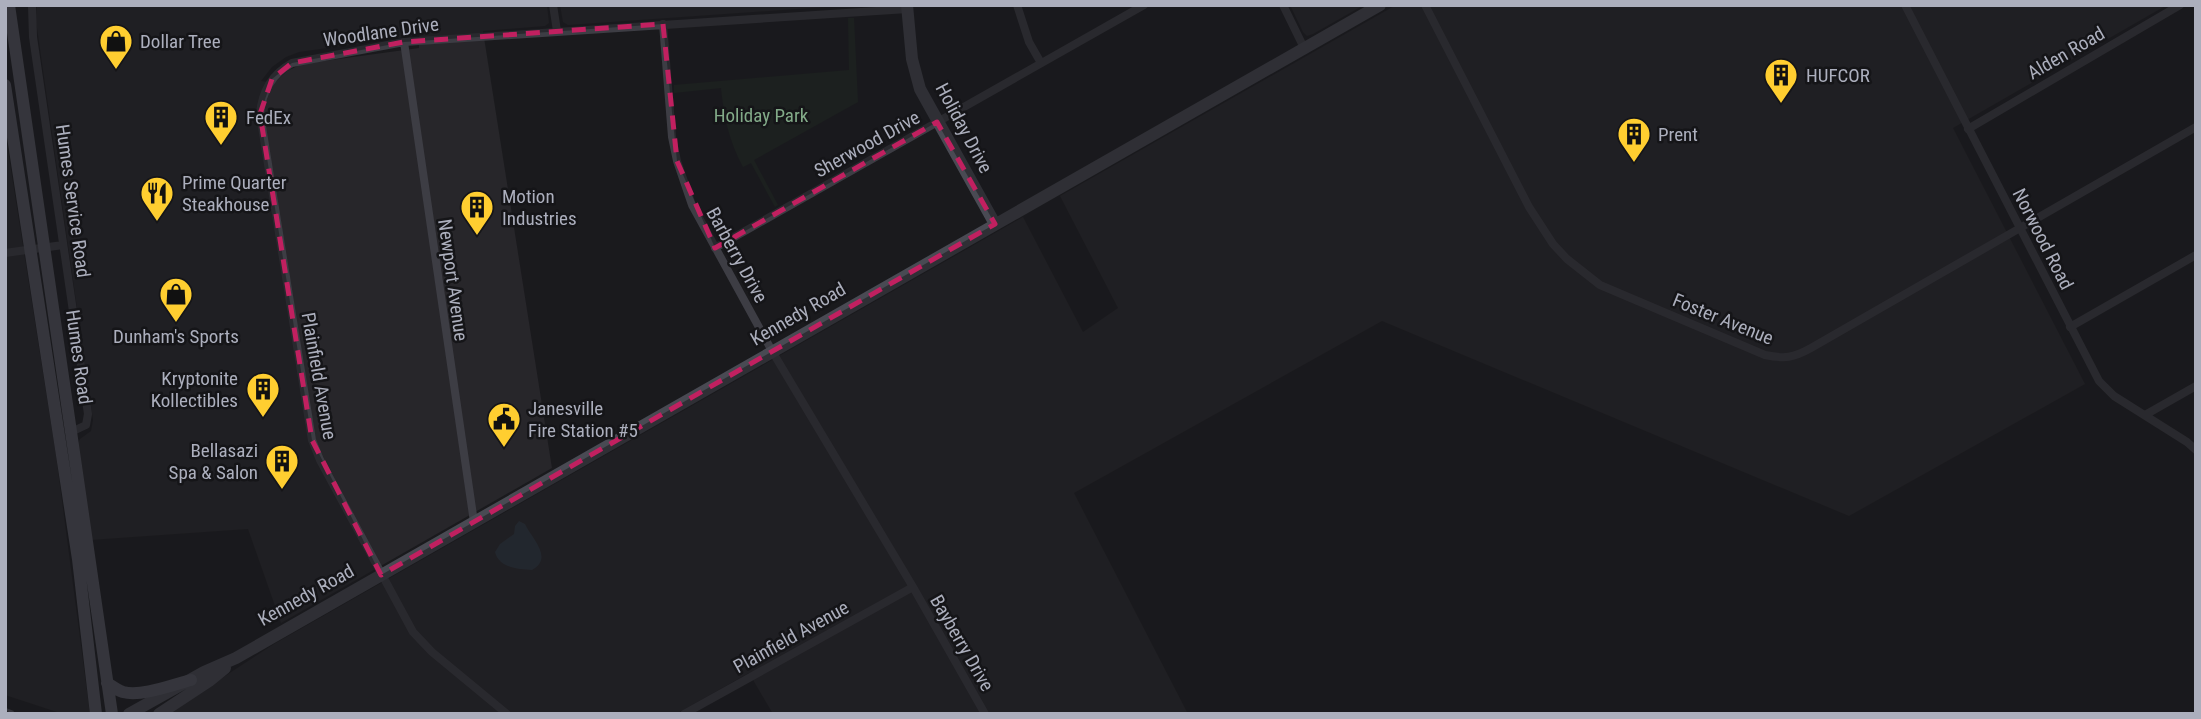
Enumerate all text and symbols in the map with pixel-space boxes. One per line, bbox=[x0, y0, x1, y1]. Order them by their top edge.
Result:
street label: Woodlane Drive bbox=[322, 12, 440, 51]
shop icon: Dollar Tree bbox=[97, 22, 135, 71]
street label: Alden Road bbox=[2023, 22, 2109, 84]
place label: Dollar Tree bbox=[140, 30, 221, 53]
building icon: HUFCOR bbox=[1762, 56, 1800, 105]
place label: HUFCOR bbox=[1806, 64, 1870, 87]
street label: Holiday Drive bbox=[931, 79, 997, 177]
building icon: FedEx bbox=[202, 98, 240, 147]
park label: Holiday Park bbox=[714, 104, 809, 127]
place label: FedEx bbox=[246, 106, 291, 129]
street label: Sherwood Drive bbox=[810, 106, 924, 182]
building icon: Prent bbox=[1615, 115, 1653, 164]
street label: Humes Service Road bbox=[51, 123, 95, 279]
place label: Prent bbox=[1658, 123, 1698, 146]
place label: Prime Quarter Steakhouse bbox=[182, 171, 287, 216]
restaurant icon: Prime Quarter Steakhouse bbox=[138, 174, 176, 223]
street label: Norwood Road bbox=[2008, 184, 2078, 294]
place label: Motion Industries bbox=[502, 185, 577, 230]
building icon: Motion Industries bbox=[458, 188, 496, 237]
street label: Barberry Drive bbox=[701, 203, 773, 307]
street label: Newport Avenue bbox=[433, 218, 473, 343]
shop icon: Dunham's Sports bbox=[157, 275, 195, 324]
street label: Kennedy Road bbox=[746, 277, 850, 351]
street label: Foster Avenue bbox=[1669, 288, 1777, 350]
street label: Humes Road bbox=[61, 308, 97, 406]
street label: Plainfield Avenue bbox=[297, 311, 342, 441]
place label: Dunham's Sports bbox=[113, 325, 239, 348]
place label: Kryptonite Kollectibles bbox=[151, 367, 238, 412]
building icon: Kryptonite Kollectibles bbox=[244, 370, 282, 419]
place label: Janesville Fire Station #5 bbox=[528, 397, 638, 442]
public building icon: Janesville Fire Station #5 bbox=[485, 400, 523, 449]
place label: Bellasazi Spa & Salon bbox=[169, 439, 258, 484]
building icon: Bellasazi Spa & Salon bbox=[263, 442, 301, 491]
street label: Kennedy Road bbox=[254, 559, 358, 631]
street label: Bayberry Drive bbox=[925, 591, 999, 695]
street label: Plainfield Avenue bbox=[729, 596, 853, 678]

